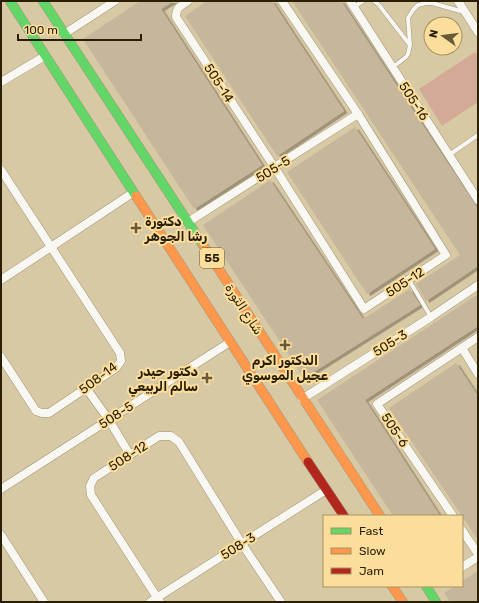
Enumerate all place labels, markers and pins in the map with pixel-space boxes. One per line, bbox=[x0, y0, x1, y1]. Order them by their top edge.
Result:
place label: دكتورة رشا الجوهر bbox=[144, 214, 207, 245]
marker: دكتورة رشا الجوهر bbox=[130, 222, 142, 234]
marker: الدكتور اكرم عجيل الموسوي bbox=[279, 339, 291, 351]
place label: الدكتور اكرم عجيل الموسوي bbox=[242, 353, 329, 385]
place label: دكتور حيدر سالم الربيعي bbox=[128, 364, 198, 397]
marker: دكتور حيدر سالم الربيعي bbox=[201, 372, 213, 384]

